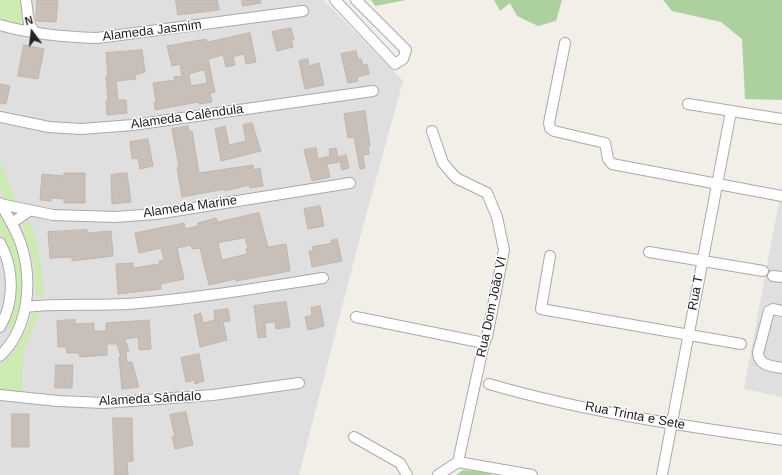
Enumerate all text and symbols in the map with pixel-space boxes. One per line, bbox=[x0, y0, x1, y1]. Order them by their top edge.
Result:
north arrow bbox=[12, 12, 52, 52]
text: N bbox=[23, 14, 34, 27]
street label: Alameda Jasmim bbox=[102, 17, 202, 45]
street label: Alameda Calêndula bbox=[130, 101, 244, 133]
street label: Alameda Marine bbox=[142, 193, 238, 221]
street label: Rua Dom João VI bbox=[474, 255, 510, 359]
street label: Rua T bbox=[685, 274, 707, 312]
street label: Alameda Sândalo bbox=[98, 389, 202, 409]
street label: Rua Trinta e Sete bbox=[584, 399, 686, 433]

